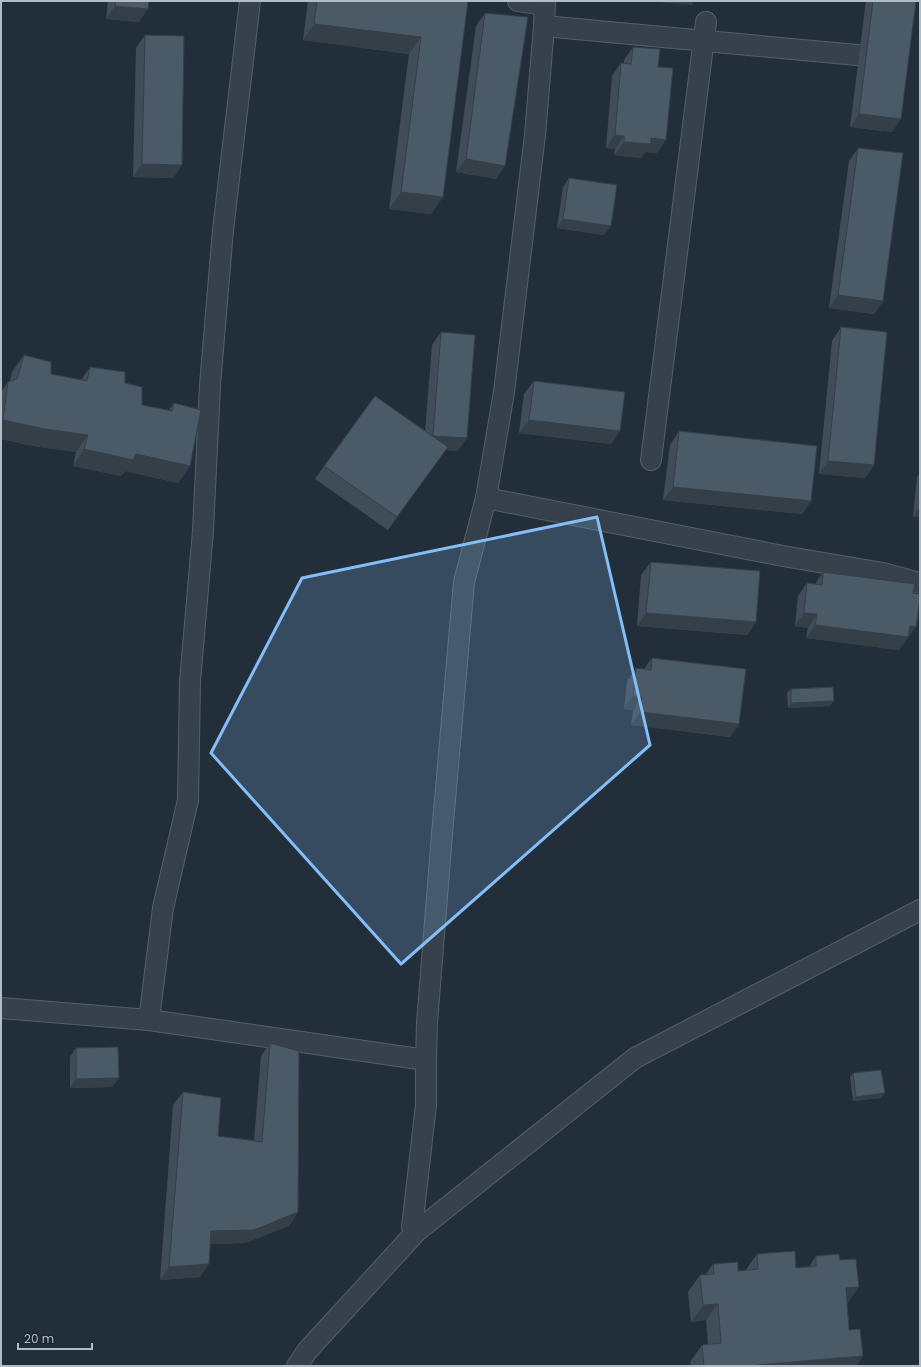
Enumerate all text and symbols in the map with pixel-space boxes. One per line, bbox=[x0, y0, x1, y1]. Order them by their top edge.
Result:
scale bar bbox=[18, 1325, 92, 1351]
text: 20 m bbox=[24, 1330, 54, 1347]

